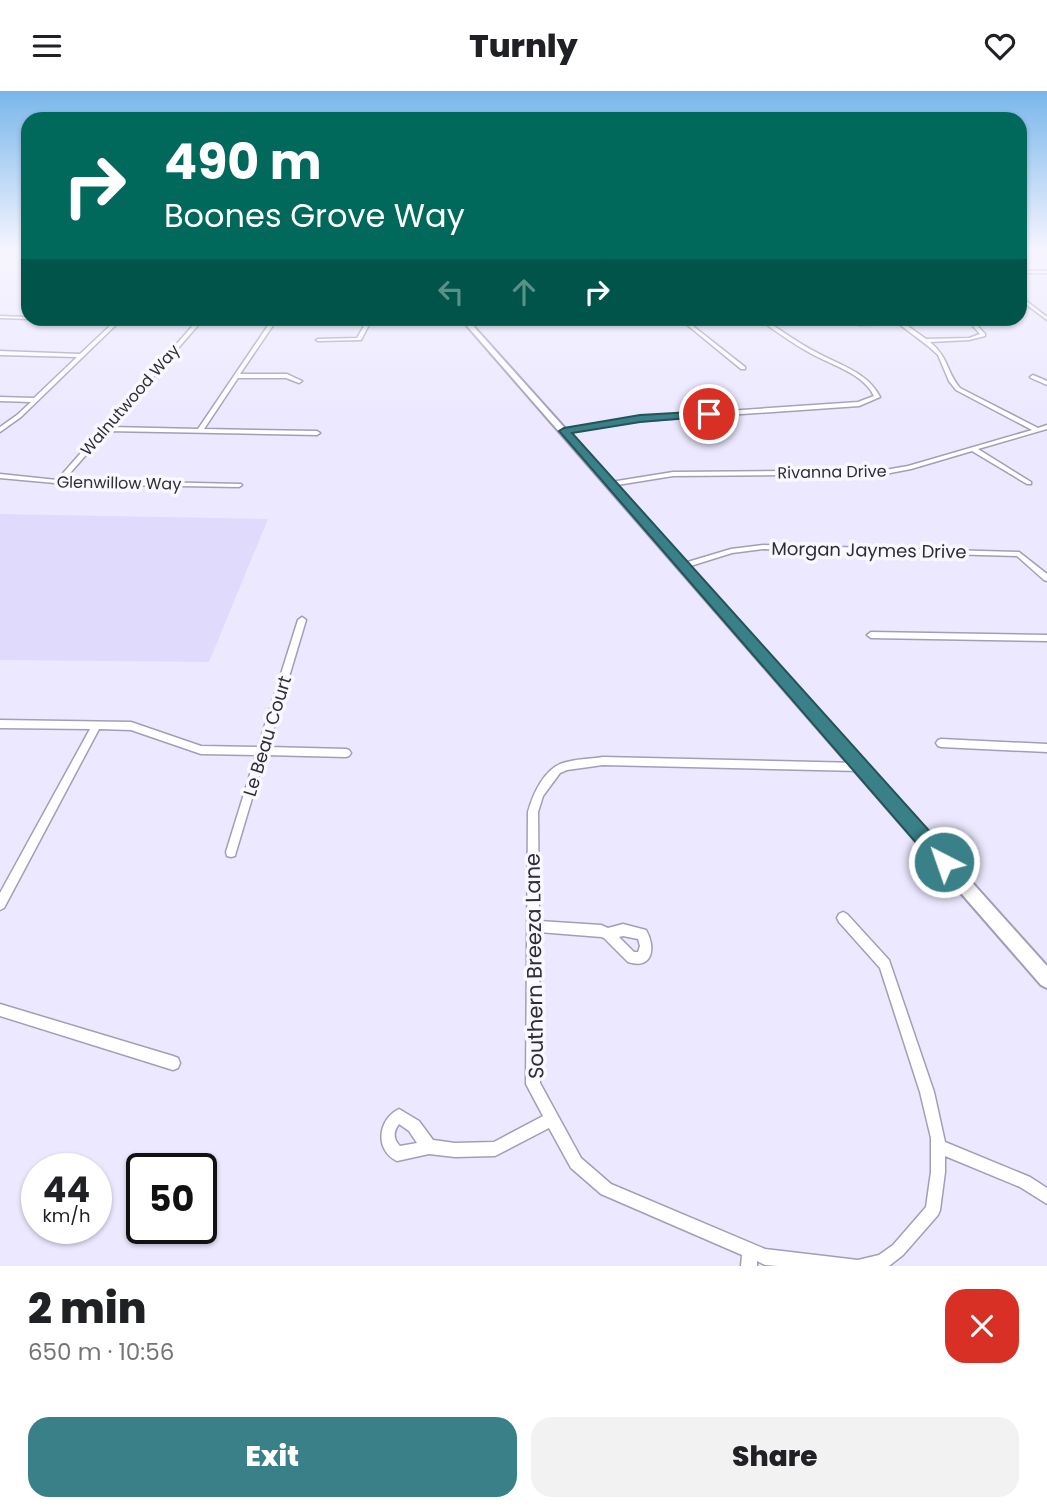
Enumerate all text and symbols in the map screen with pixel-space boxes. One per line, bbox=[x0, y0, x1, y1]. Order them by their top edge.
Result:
text: Turnly bbox=[469, 23, 578, 68]
icon: menu bbox=[28, 27, 66, 65]
icon: heart bbox=[981, 27, 1019, 65]
text: 490 m bbox=[164, 128, 322, 196]
icon: right bbox=[49, 140, 140, 231]
text: Boones Grove Way bbox=[164, 193, 465, 238]
icon: left bbox=[432, 273, 470, 311]
icon: ahead bbox=[505, 273, 543, 311]
icon: right bbox=[578, 273, 616, 311]
street label: Walnutwood Way bbox=[75, 339, 185, 461]
pin bbox=[679, 384, 739, 444]
icon: arrive bbox=[690, 395, 728, 433]
street label: Rivanna Drive bbox=[777, 460, 887, 484]
street label: Glenwillow Way bbox=[57, 470, 181, 496]
street label: Morgan Jaymes Drive bbox=[771, 536, 967, 564]
street label: Le Beau Court bbox=[237, 673, 297, 799]
position arrow bbox=[907, 825, 981, 899]
street label: Southern Breeza Lane bbox=[518, 853, 550, 1079]
speed limit sign: 50 bbox=[126, 1153, 217, 1244]
text: 44 bbox=[43, 1165, 90, 1214]
text: km/h bbox=[43, 1203, 90, 1228]
text: 2 min bbox=[28, 1279, 146, 1338]
button: close bbox=[945, 1289, 1019, 1363]
text: 650 m · 10:56 bbox=[28, 1336, 174, 1368]
button: Exit bbox=[28, 1417, 517, 1497]
button: Share bbox=[531, 1417, 1019, 1497]

